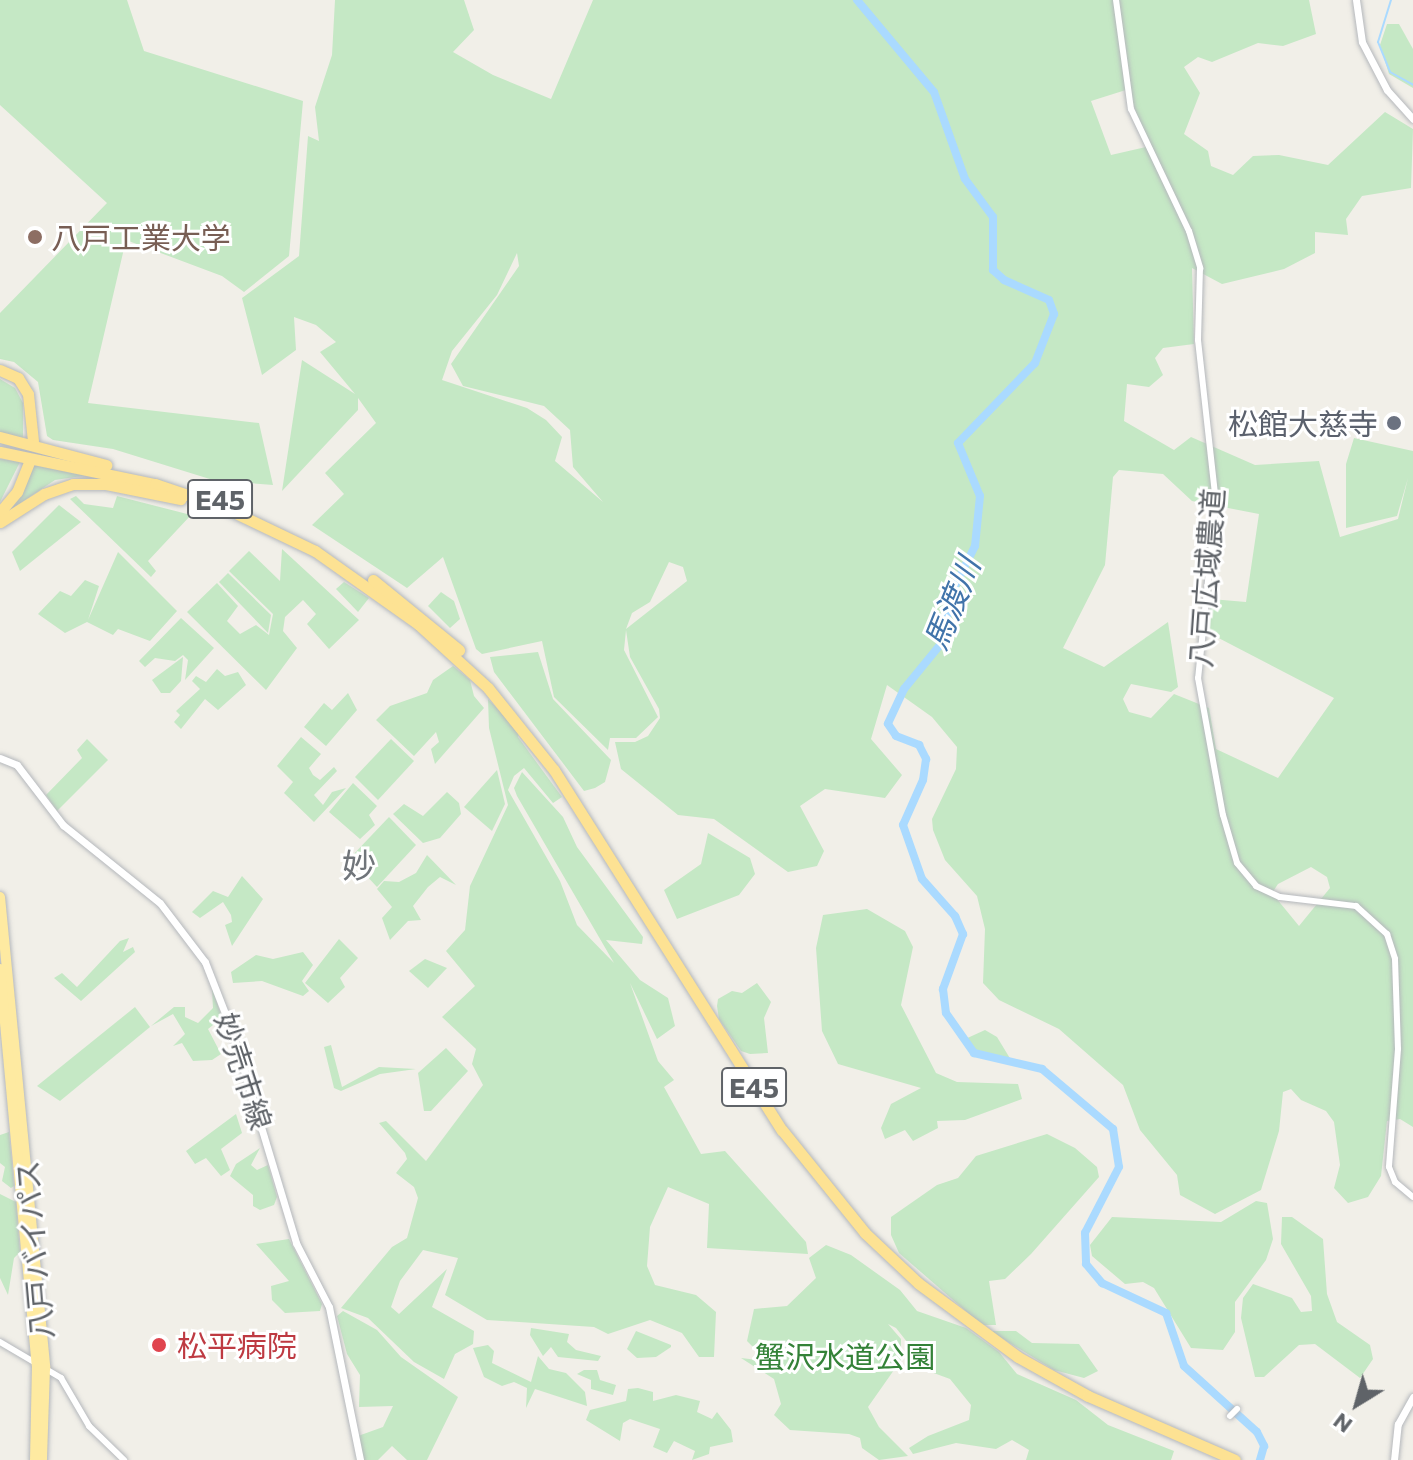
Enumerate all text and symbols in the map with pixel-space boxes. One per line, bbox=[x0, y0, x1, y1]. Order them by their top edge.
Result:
place label: 八戸工業大学 bbox=[51, 219, 231, 255]
marker: 八戸工業大学 bbox=[26, 228, 44, 246]
place label: 松館大慈寺 bbox=[1228, 405, 1378, 441]
marker: 松館大慈寺 bbox=[1385, 414, 1403, 432]
road number: E45 bbox=[186, 475, 254, 523]
street label: 八戸広域農道 bbox=[1182, 487, 1230, 669]
water label: 馬渡川 bbox=[915, 551, 987, 655]
district label: 妙 bbox=[342, 845, 376, 885]
street label: 妙売市線 bbox=[208, 1008, 280, 1134]
road number: E45 bbox=[720, 1063, 788, 1111]
street label: 八戸バイパス bbox=[8, 1159, 60, 1341]
place label: 松平病院 bbox=[177, 1327, 297, 1363]
marker: 松平病院 bbox=[148, 1334, 170, 1356]
park label: 蟹沢水道公園 bbox=[755, 1338, 935, 1374]
north arrow bbox=[1317, 1364, 1397, 1444]
text: N bbox=[1328, 1408, 1357, 1439]

